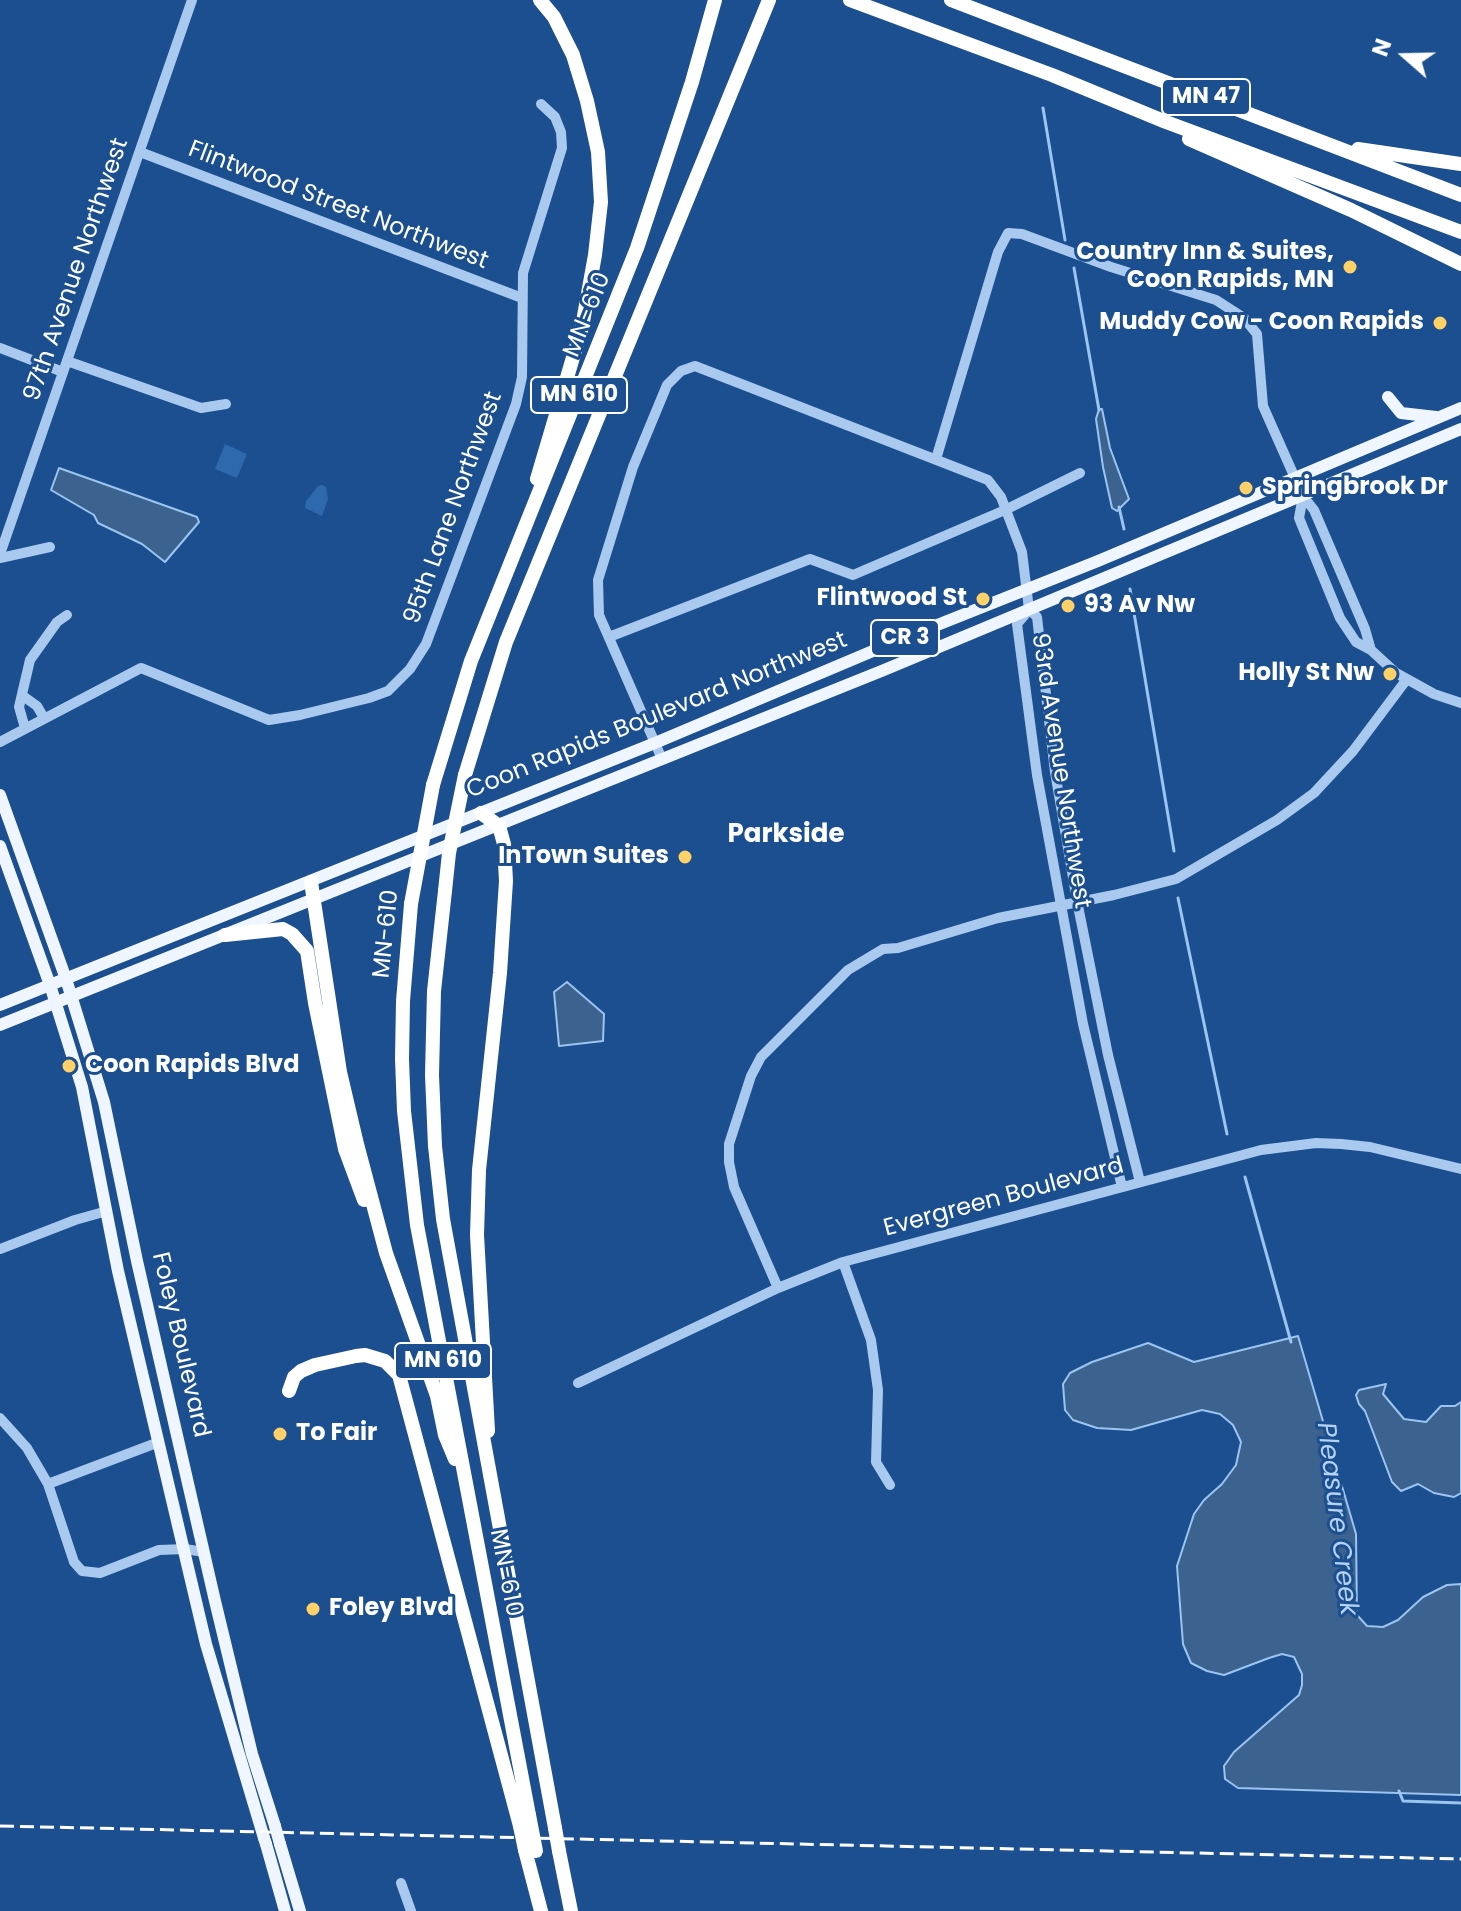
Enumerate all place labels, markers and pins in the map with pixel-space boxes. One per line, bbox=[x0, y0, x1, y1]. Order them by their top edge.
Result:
place label: Country Inn & Suites, Coon Rapids, MN bbox=[1076, 239, 1334, 295]
marker: Country Inn & Suites, Coon Rapids, MN bbox=[1341, 258, 1359, 276]
place label: Muddy Cow - Coon Rapids bbox=[1099, 309, 1424, 337]
marker: Muddy Cow - Coon Rapids bbox=[1431, 314, 1449, 332]
place label: Springbrook Dr bbox=[1262, 474, 1448, 502]
marker: Springbrook Dr bbox=[1237, 479, 1255, 497]
place label: Flintwood St bbox=[817, 585, 967, 613]
marker: Flintwood St bbox=[974, 590, 992, 608]
place label: 93 Av Nw bbox=[1084, 592, 1195, 620]
marker: 93 Av Nw bbox=[1059, 597, 1077, 615]
place label: Holly St Nw bbox=[1238, 660, 1374, 688]
marker: Holly St Nw bbox=[1381, 665, 1399, 683]
place label: InTown Suites bbox=[498, 843, 669, 871]
marker: InTown Suites bbox=[676, 848, 694, 866]
place label: Coon Rapids Blvd bbox=[85, 1052, 299, 1080]
marker: Coon Rapids Blvd bbox=[60, 1057, 78, 1075]
place label: To Fair bbox=[296, 1420, 377, 1448]
marker: To Fair bbox=[271, 1425, 289, 1443]
place label: Foley Blvd bbox=[329, 1595, 454, 1623]
marker: Foley Blvd bbox=[304, 1600, 322, 1618]

